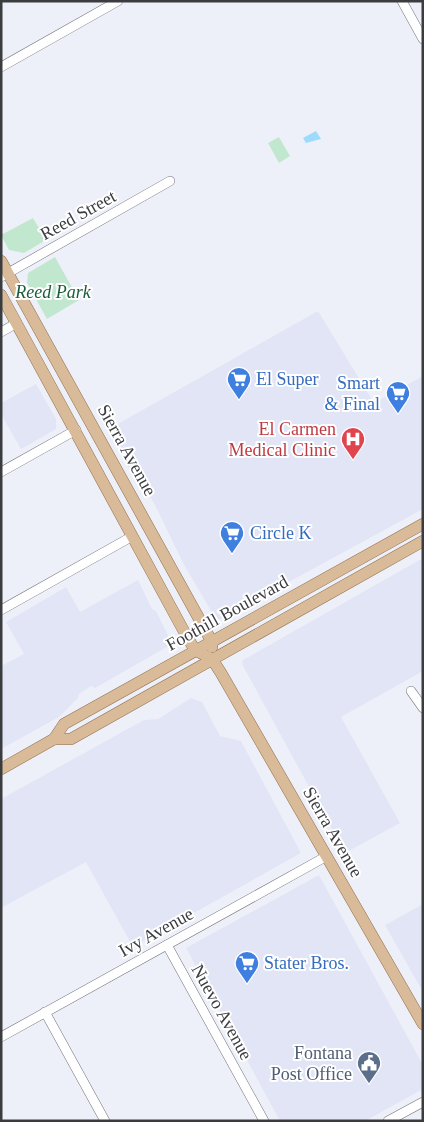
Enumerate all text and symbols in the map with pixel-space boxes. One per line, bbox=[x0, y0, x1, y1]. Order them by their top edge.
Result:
street label: Reed Street bbox=[37, 186, 119, 244]
park label: Reed Park bbox=[14, 282, 92, 302]
supermarket icon: El Super bbox=[226, 366, 252, 400]
place label: El Super bbox=[256, 369, 319, 389]
place label: Smart & Final bbox=[324, 373, 380, 414]
supermarket icon: Smart & Final bbox=[385, 380, 411, 414]
street label: Sierra Avenue bbox=[94, 401, 160, 499]
place label: El Carmen Medical Clinic bbox=[229, 419, 336, 460]
hospital icon: El Carmen Medical Clinic bbox=[340, 426, 366, 460]
supermarket icon: Circle K bbox=[219, 520, 245, 554]
place label: Circle K bbox=[250, 523, 311, 543]
street label: Foothill Boulevard bbox=[162, 571, 292, 655]
street label: Sierra Avenue bbox=[299, 783, 367, 881]
street label: Ivy Avenue bbox=[115, 903, 197, 961]
supermarket icon: Stater Bros. bbox=[234, 950, 260, 984]
place label: Stater Bros. bbox=[264, 953, 349, 973]
street label: Nuevo Avenue bbox=[188, 961, 256, 1063]
place label: Fontana Post Office bbox=[271, 1043, 352, 1084]
public building icon: Fontana Post Office bbox=[356, 1050, 382, 1084]

